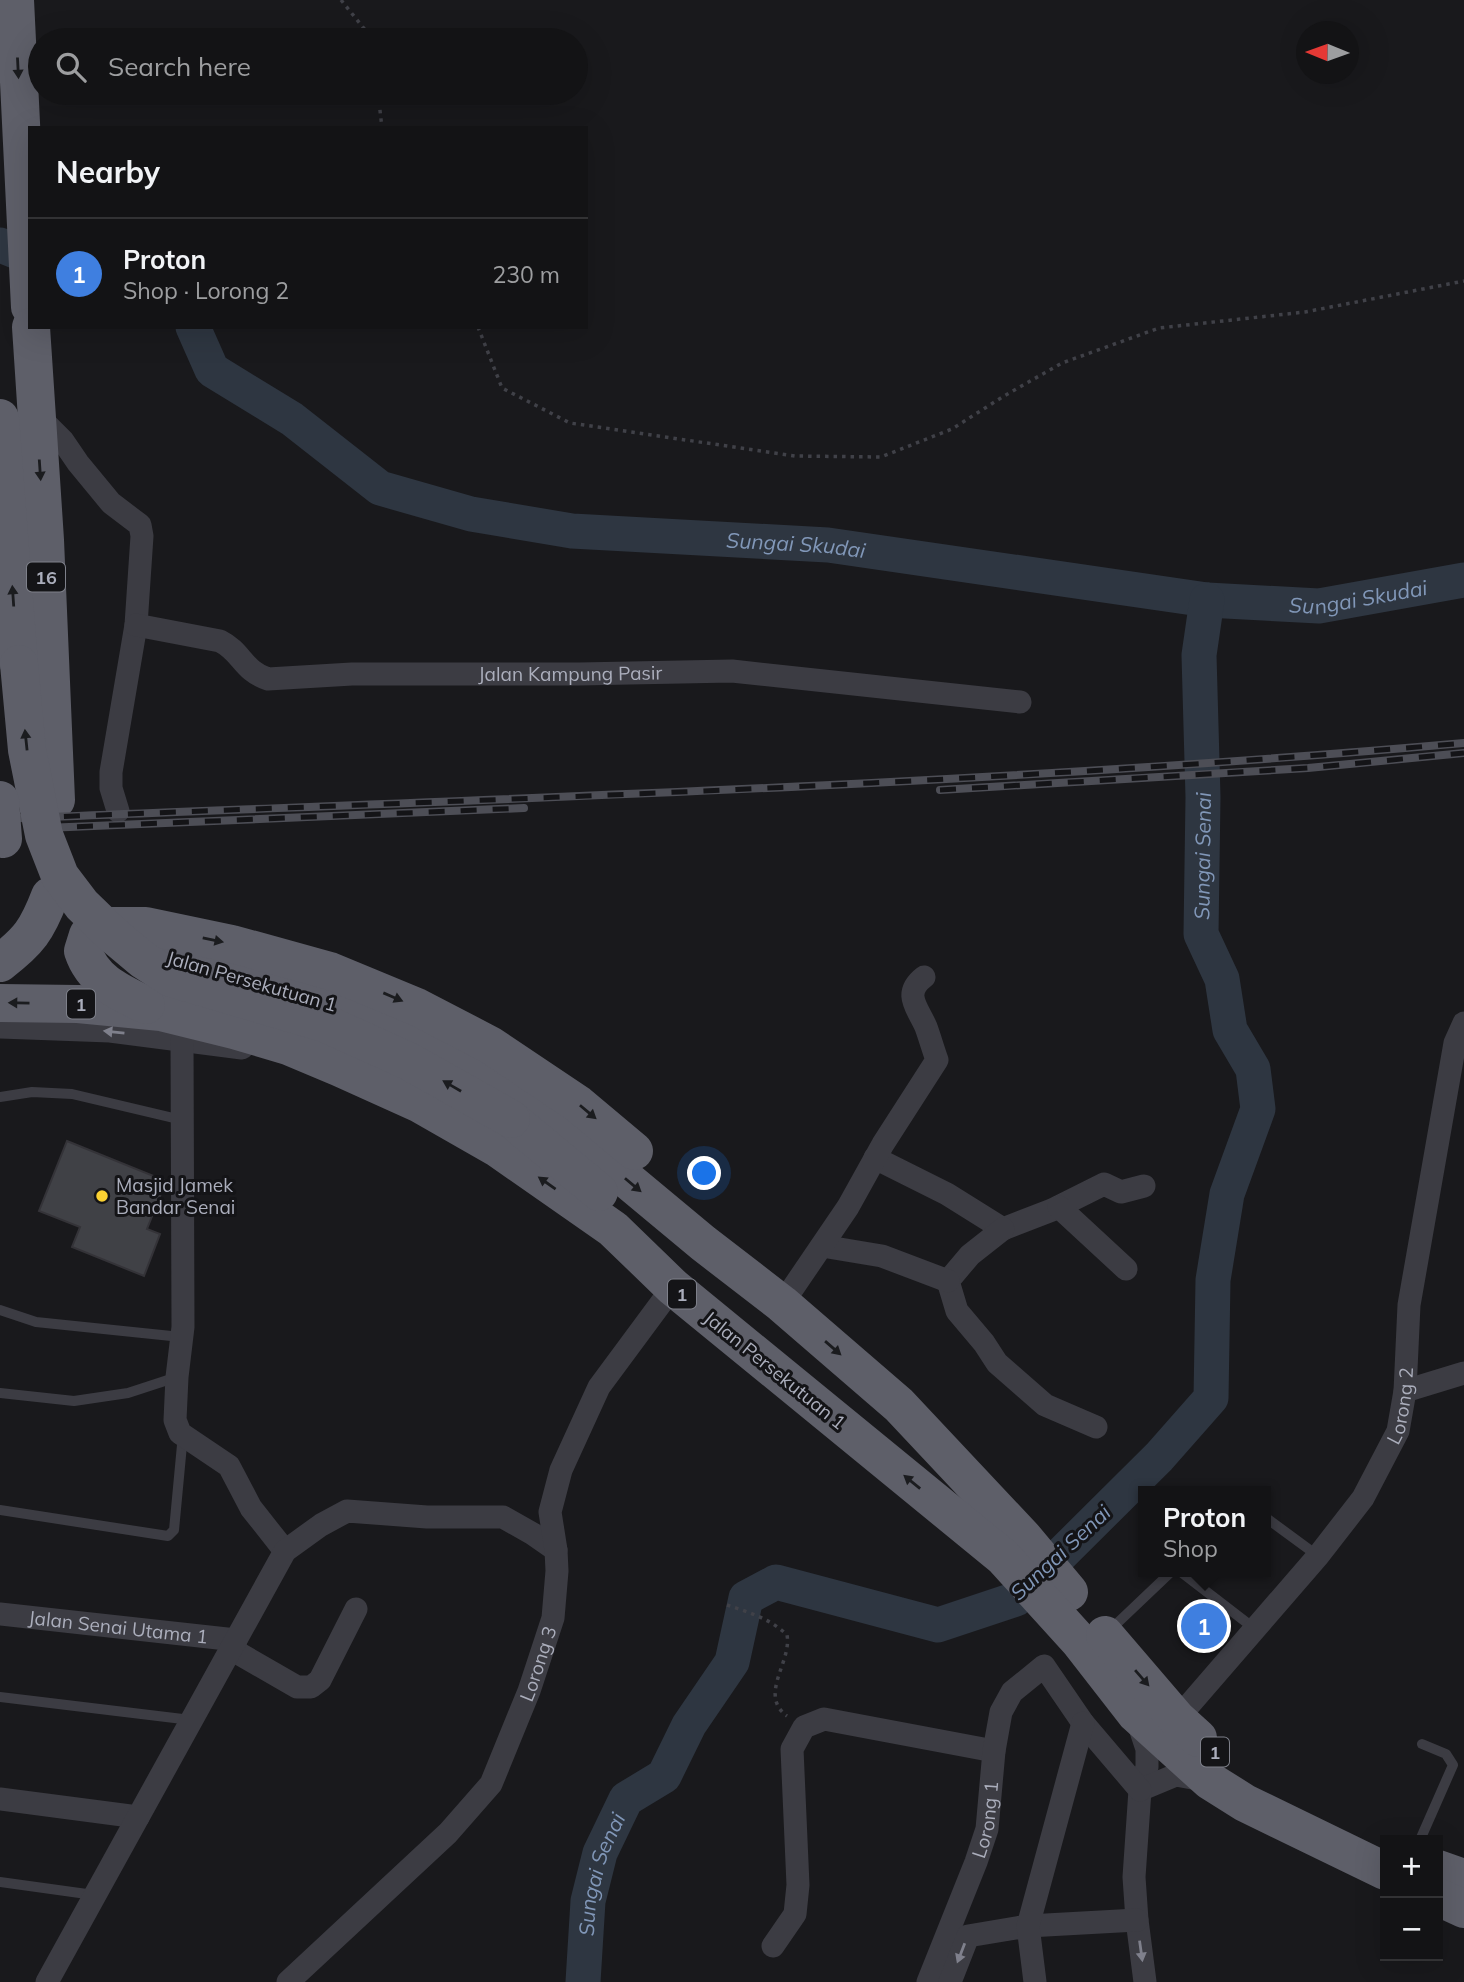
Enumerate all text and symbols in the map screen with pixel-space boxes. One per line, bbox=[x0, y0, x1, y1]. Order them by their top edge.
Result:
north arrow bbox=[1296, 21, 1359, 84]
search box bbox=[28, 28, 588, 105]
icon: search bbox=[52, 48, 90, 86]
text: Search here bbox=[108, 50, 251, 83]
one-way arrow bbox=[13, 57, 24, 79]
text: Nearby bbox=[56, 153, 160, 191]
text: Proton bbox=[123, 243, 206, 276]
text: 1 bbox=[72, 260, 86, 289]
text: 230 m bbox=[492, 260, 560, 289]
text: Shop · Lorong 2 bbox=[123, 276, 289, 305]
one-way arrow bbox=[35, 460, 46, 482]
water label: Sungai Skudai bbox=[726, 526, 868, 563]
road number: 16 bbox=[27, 562, 65, 592]
water label: Sungai Skudai bbox=[1288, 574, 1430, 620]
one-way arrow bbox=[7, 585, 18, 607]
street label: Jalan Kampung Pasir bbox=[478, 660, 663, 686]
one-way arrow bbox=[20, 729, 31, 751]
water label: Sungai Senai bbox=[1188, 791, 1216, 920]
one-way arrow bbox=[202, 934, 224, 945]
street label: Jalan Persekutuan 1 bbox=[164, 945, 340, 1017]
road number: 1 bbox=[67, 989, 95, 1018]
one-way arrow bbox=[382, 992, 403, 1003]
one-way arrow bbox=[8, 997, 30, 1009]
one-way arrow bbox=[103, 1026, 125, 1037]
one-way arrow bbox=[442, 1080, 462, 1092]
one-way arrow bbox=[579, 1104, 597, 1120]
your location bbox=[687, 1156, 721, 1190]
place label: Masjid Jamek Bandar Senai bbox=[116, 1173, 235, 1219]
one-way arrow bbox=[538, 1176, 556, 1190]
one-way arrow bbox=[624, 1177, 642, 1192]
marker: Masjid Jamek Bandar Senai bbox=[94, 1188, 110, 1204]
road number: 1 bbox=[668, 1280, 696, 1308]
street label: Jalan Persekutuan 1 bbox=[699, 1305, 851, 1435]
one-way arrow bbox=[825, 1340, 842, 1355]
street label: Lorong 2 bbox=[1381, 1367, 1418, 1448]
one-way arrow bbox=[904, 1475, 922, 1490]
popup bbox=[1138, 1486, 1271, 1577]
water label: Sungai Senai bbox=[1004, 1498, 1116, 1605]
text: Proton bbox=[1163, 1501, 1246, 1534]
text: Shop bbox=[1163, 1534, 1218, 1563]
pin: 1 bbox=[1181, 1600, 1227, 1652]
street label: Jalan Senai Utama 1 bbox=[27, 1605, 209, 1649]
street label: Lorong 3 bbox=[514, 1623, 562, 1705]
one-way arrow bbox=[1134, 1670, 1149, 1687]
road number: 1 bbox=[1201, 1737, 1229, 1766]
street label: Lorong 1 bbox=[966, 1780, 1003, 1861]
water label: Sungai Senai bbox=[573, 1807, 631, 1937]
map controls bbox=[1380, 1835, 1443, 1961]
button: + bbox=[1380, 1835, 1443, 1898]
button: − bbox=[1380, 1898, 1443, 1961]
one-way arrow bbox=[1135, 1940, 1146, 1962]
one-way arrow bbox=[956, 1943, 967, 1964]

